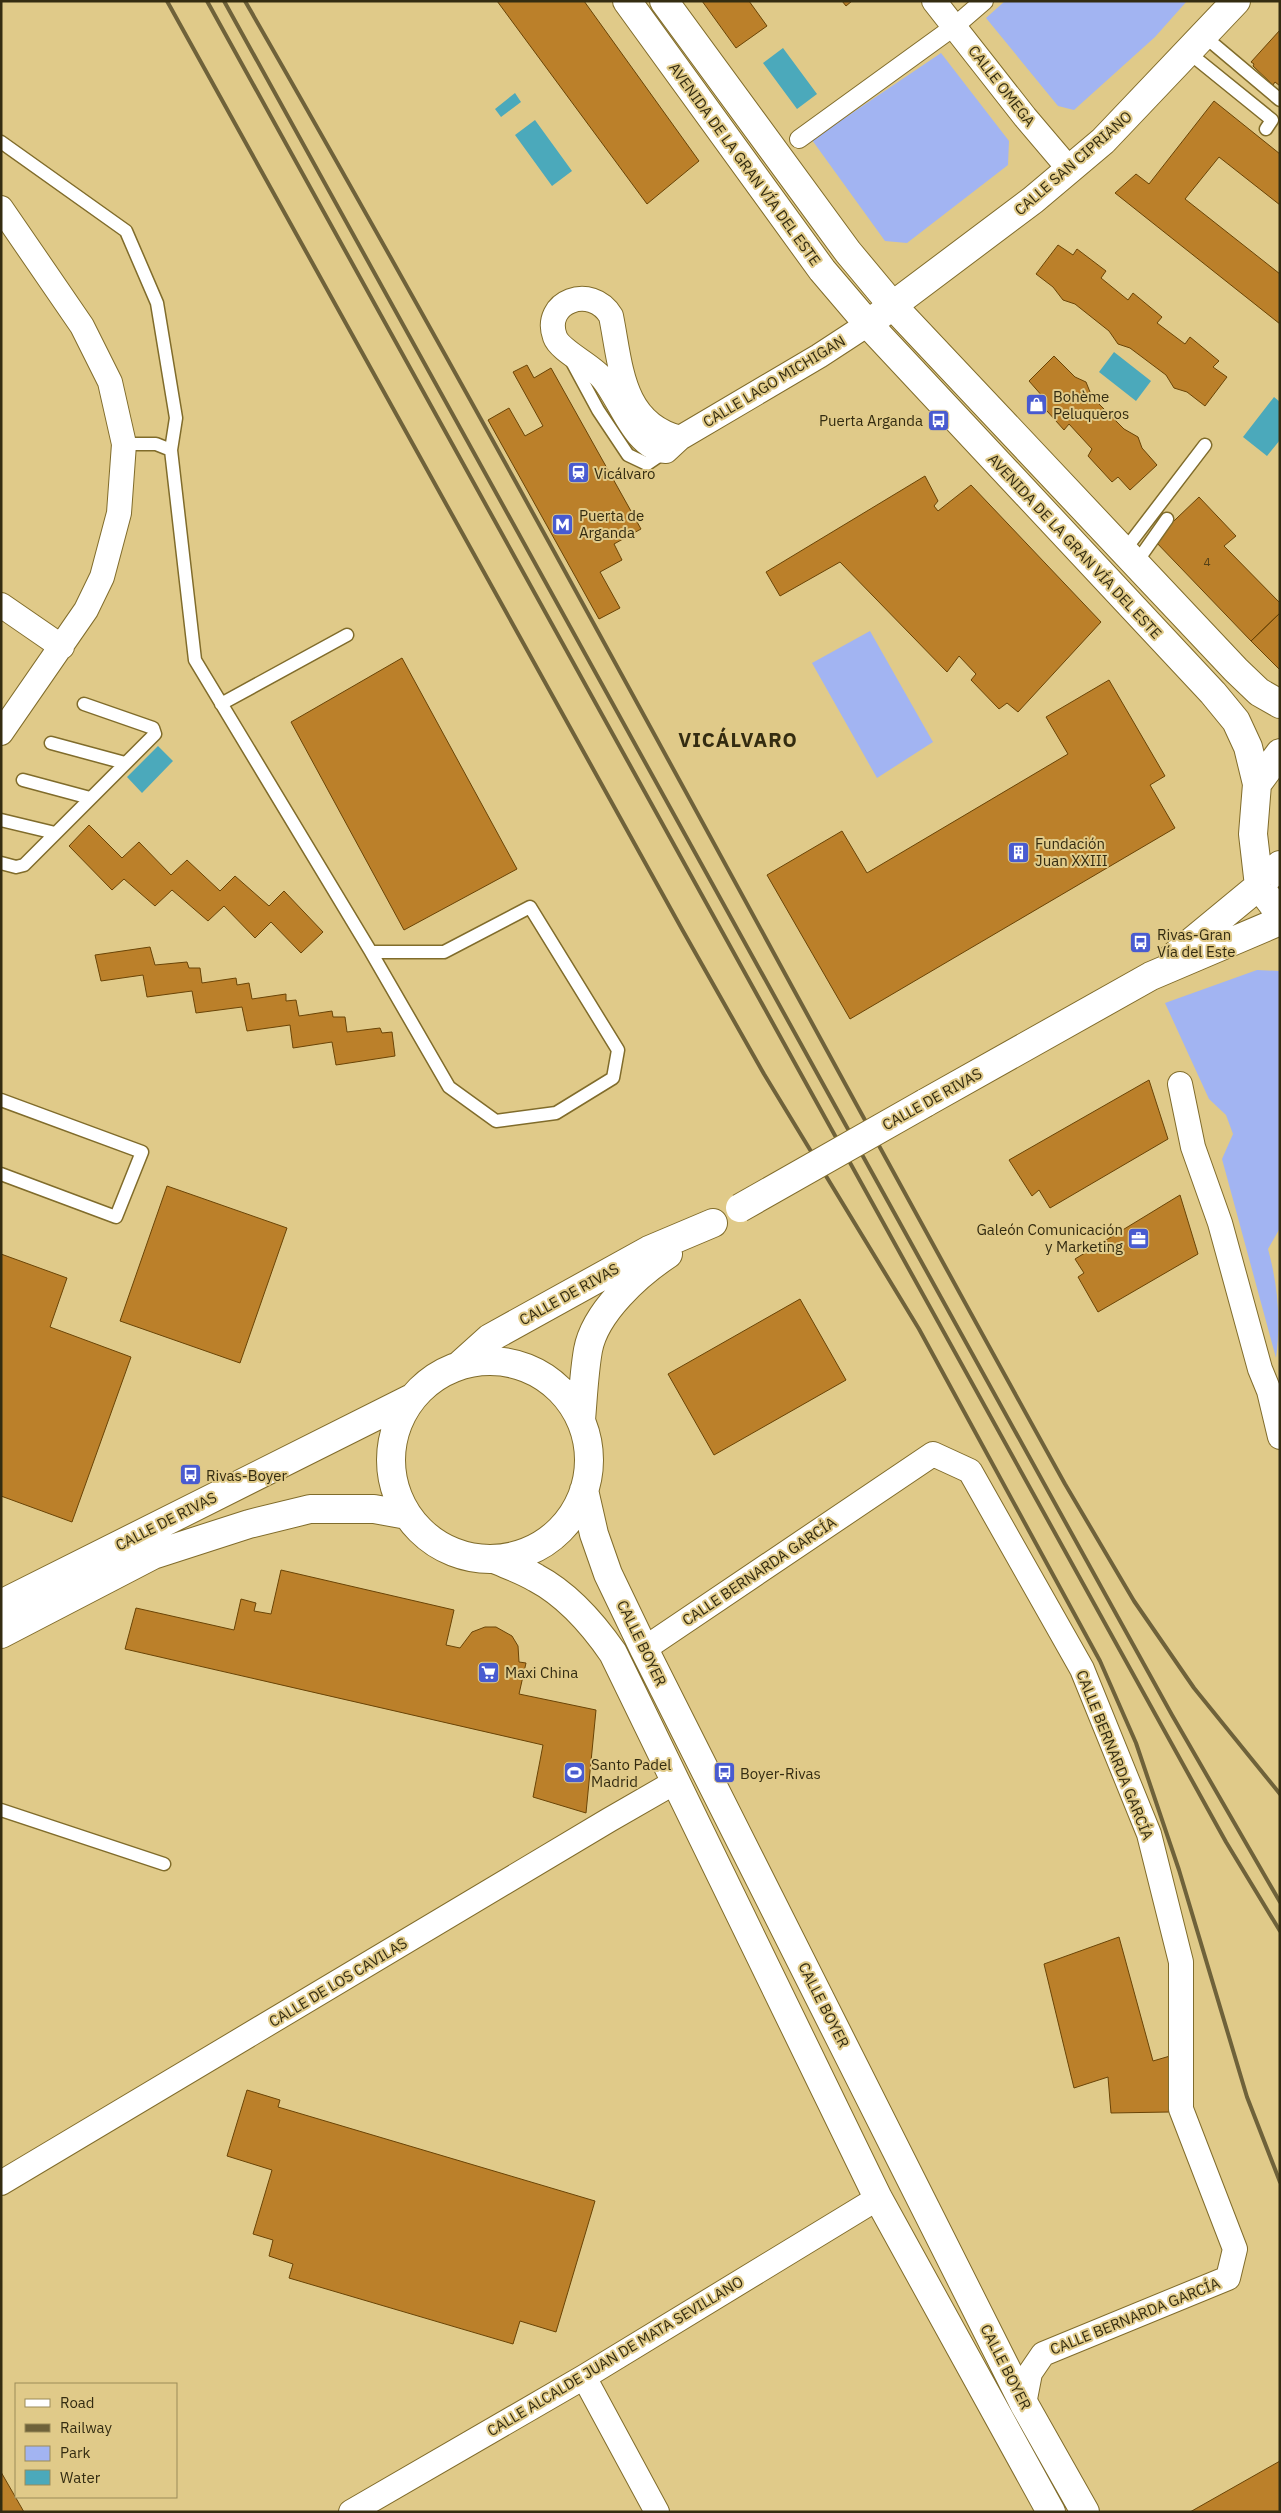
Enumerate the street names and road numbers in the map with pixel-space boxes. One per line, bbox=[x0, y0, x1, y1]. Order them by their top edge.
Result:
street label: CALLE OMEGA bbox=[964, 42, 1040, 131]
street label: AVENIDA DE LA GRAN VÍA DEL ESTE bbox=[665, 59, 825, 269]
street label: CALLE SAN CIPRIANO bbox=[1010, 107, 1136, 219]
street label: CALLE LAGO MICHIGAN bbox=[699, 331, 849, 431]
street label: AVENIDA DE LA GRAN VÍA DEL ESTE bbox=[984, 449, 1166, 643]
street label: CALLE DE RIVAS bbox=[879, 1064, 985, 1134]
street label: CALLE DE RIVAS bbox=[516, 1259, 622, 1329]
street label: CALLE DE RIVAS bbox=[112, 1487, 220, 1555]
street label: CALLE BERNARDA GARCÍA bbox=[678, 1512, 840, 1630]
street label: CALLE BOYER bbox=[613, 1597, 671, 1689]
street label: CALLE BERNARDA GARCÍA bbox=[1072, 1667, 1158, 1843]
street label: CALLE DE LOS CAVILAS bbox=[265, 1933, 411, 2031]
street label: CALLE BOYER bbox=[794, 1959, 854, 2051]
street label: CALLE ALCALDE JUAN DE MATA SEVILLANO bbox=[483, 2272, 747, 2440]
street label: CALLE BERNARDA GARCÍA bbox=[1047, 2273, 1223, 2359]
street label: CALLE BOYER bbox=[976, 2321, 1036, 2413]

